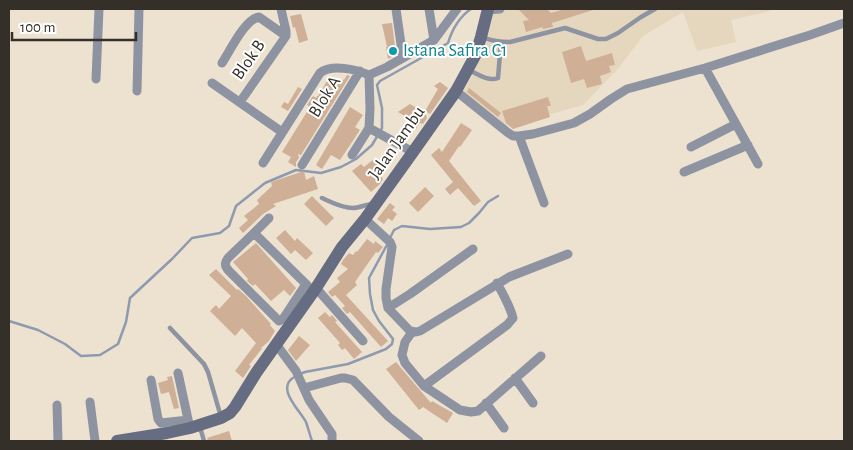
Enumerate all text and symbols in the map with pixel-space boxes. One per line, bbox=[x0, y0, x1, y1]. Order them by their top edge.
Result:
scale bar bbox=[12, 10, 136, 42]
text: 100 m bbox=[20, 20, 55, 35]
street label: Blok B bbox=[229, 37, 269, 83]
place label: Istana Safira C1 bbox=[403, 42, 507, 60]
marker: Istana Safira C1 bbox=[387, 45, 399, 57]
street label: Blok A bbox=[306, 73, 345, 121]
street label: Jalan Jambu bbox=[365, 103, 429, 183]

